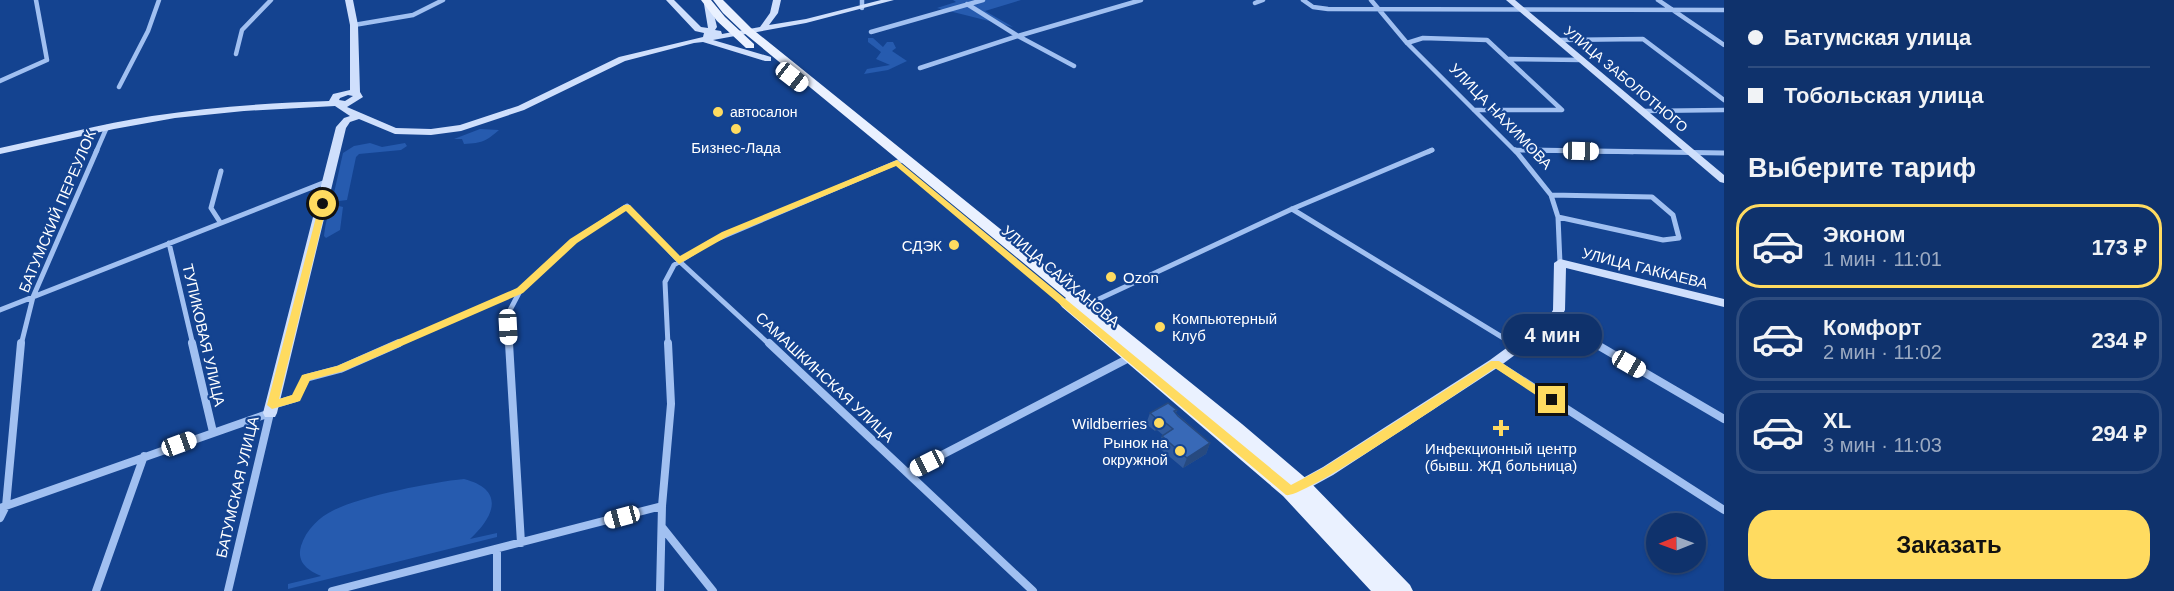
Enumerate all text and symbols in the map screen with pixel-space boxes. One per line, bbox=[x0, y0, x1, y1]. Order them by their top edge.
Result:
street label: УЛИЦА ЗАБОЛОТНОГО bbox=[1561, 23, 1691, 135]
text: Батумская улица bbox=[1784, 25, 1971, 50]
car bbox=[772, 59, 812, 95]
street label: УЛИЦА НАХИМОВА bbox=[1446, 60, 1556, 172]
text: Тобольская улица bbox=[1784, 83, 1983, 108]
place label: автосалон bbox=[730, 104, 798, 120]
marker: автосалон bbox=[711, 105, 725, 119]
marker: Бизнес-Лада bbox=[729, 122, 743, 136]
street label: БАТУМСКИЙ ПЕРЕУЛОК bbox=[15, 127, 99, 295]
place label: Бизнес-Лада bbox=[691, 139, 781, 156]
car bbox=[1563, 142, 1599, 160]
text: Выберите тариф bbox=[1748, 153, 1976, 183]
route start bbox=[309, 190, 336, 217]
icon: car bbox=[1751, 219, 1805, 273]
street label: УЛИЦА САЙХАНОВА bbox=[999, 222, 1123, 330]
text: Эконом bbox=[1823, 222, 1906, 247]
text: 173 ₽ bbox=[2091, 235, 2147, 260]
place label: СДЭК bbox=[902, 237, 942, 254]
marker: СДЭК bbox=[947, 238, 961, 252]
street label: УЛИЦА ГАККАЕВА bbox=[1580, 244, 1710, 292]
text: 1 мин · 11:01 bbox=[1823, 248, 1942, 270]
street label: ТУПИКОВАЯ УЛИЦА bbox=[179, 262, 229, 408]
place label: Ozon bbox=[1123, 269, 1159, 286]
marker: Ozon bbox=[1104, 270, 1118, 284]
car bbox=[498, 309, 518, 345]
street label: САМАШКИНСКАЯ УЛИЦА bbox=[752, 309, 898, 445]
place label: Компьютерный Клуб bbox=[1172, 310, 1277, 344]
icon: car bbox=[1751, 312, 1805, 366]
callout: 4 мин bbox=[1502, 313, 1602, 355]
text: Комфорт bbox=[1823, 315, 1922, 340]
marker: Компьютерный Клуб bbox=[1153, 320, 1167, 334]
text: 4 мин bbox=[1525, 324, 1580, 346]
text: 234 ₽ bbox=[2091, 328, 2147, 353]
text: 2 мин · 11:02 bbox=[1823, 341, 1942, 363]
car bbox=[1609, 347, 1649, 381]
route end bbox=[1538, 386, 1565, 413]
icon: car bbox=[1751, 405, 1805, 459]
text: XL bbox=[1823, 408, 1851, 433]
street label: БАТУМСКАЯ УЛИЦА bbox=[212, 415, 262, 559]
place label: Wildberries bbox=[1072, 415, 1147, 432]
marker: Wildberries bbox=[1152, 416, 1166, 430]
marker: Инфекционный центр (бывш. ЖД больница) bbox=[1492, 419, 1510, 437]
text: 294 ₽ bbox=[2091, 421, 2147, 446]
car bbox=[159, 429, 199, 459]
place label: Рынок на окружной bbox=[1102, 434, 1169, 468]
text: 3 мин · 11:03 bbox=[1823, 434, 1942, 456]
place label: Инфекционный центр (бывш. ЖД больница) bbox=[1425, 440, 1577, 474]
marker: Рынок на окружной bbox=[1173, 444, 1187, 458]
car bbox=[907, 447, 947, 479]
car bbox=[602, 504, 642, 530]
button: Заказать bbox=[1748, 510, 2150, 579]
north arrow bbox=[1646, 513, 1706, 573]
map controls bbox=[1646, 513, 1706, 573]

